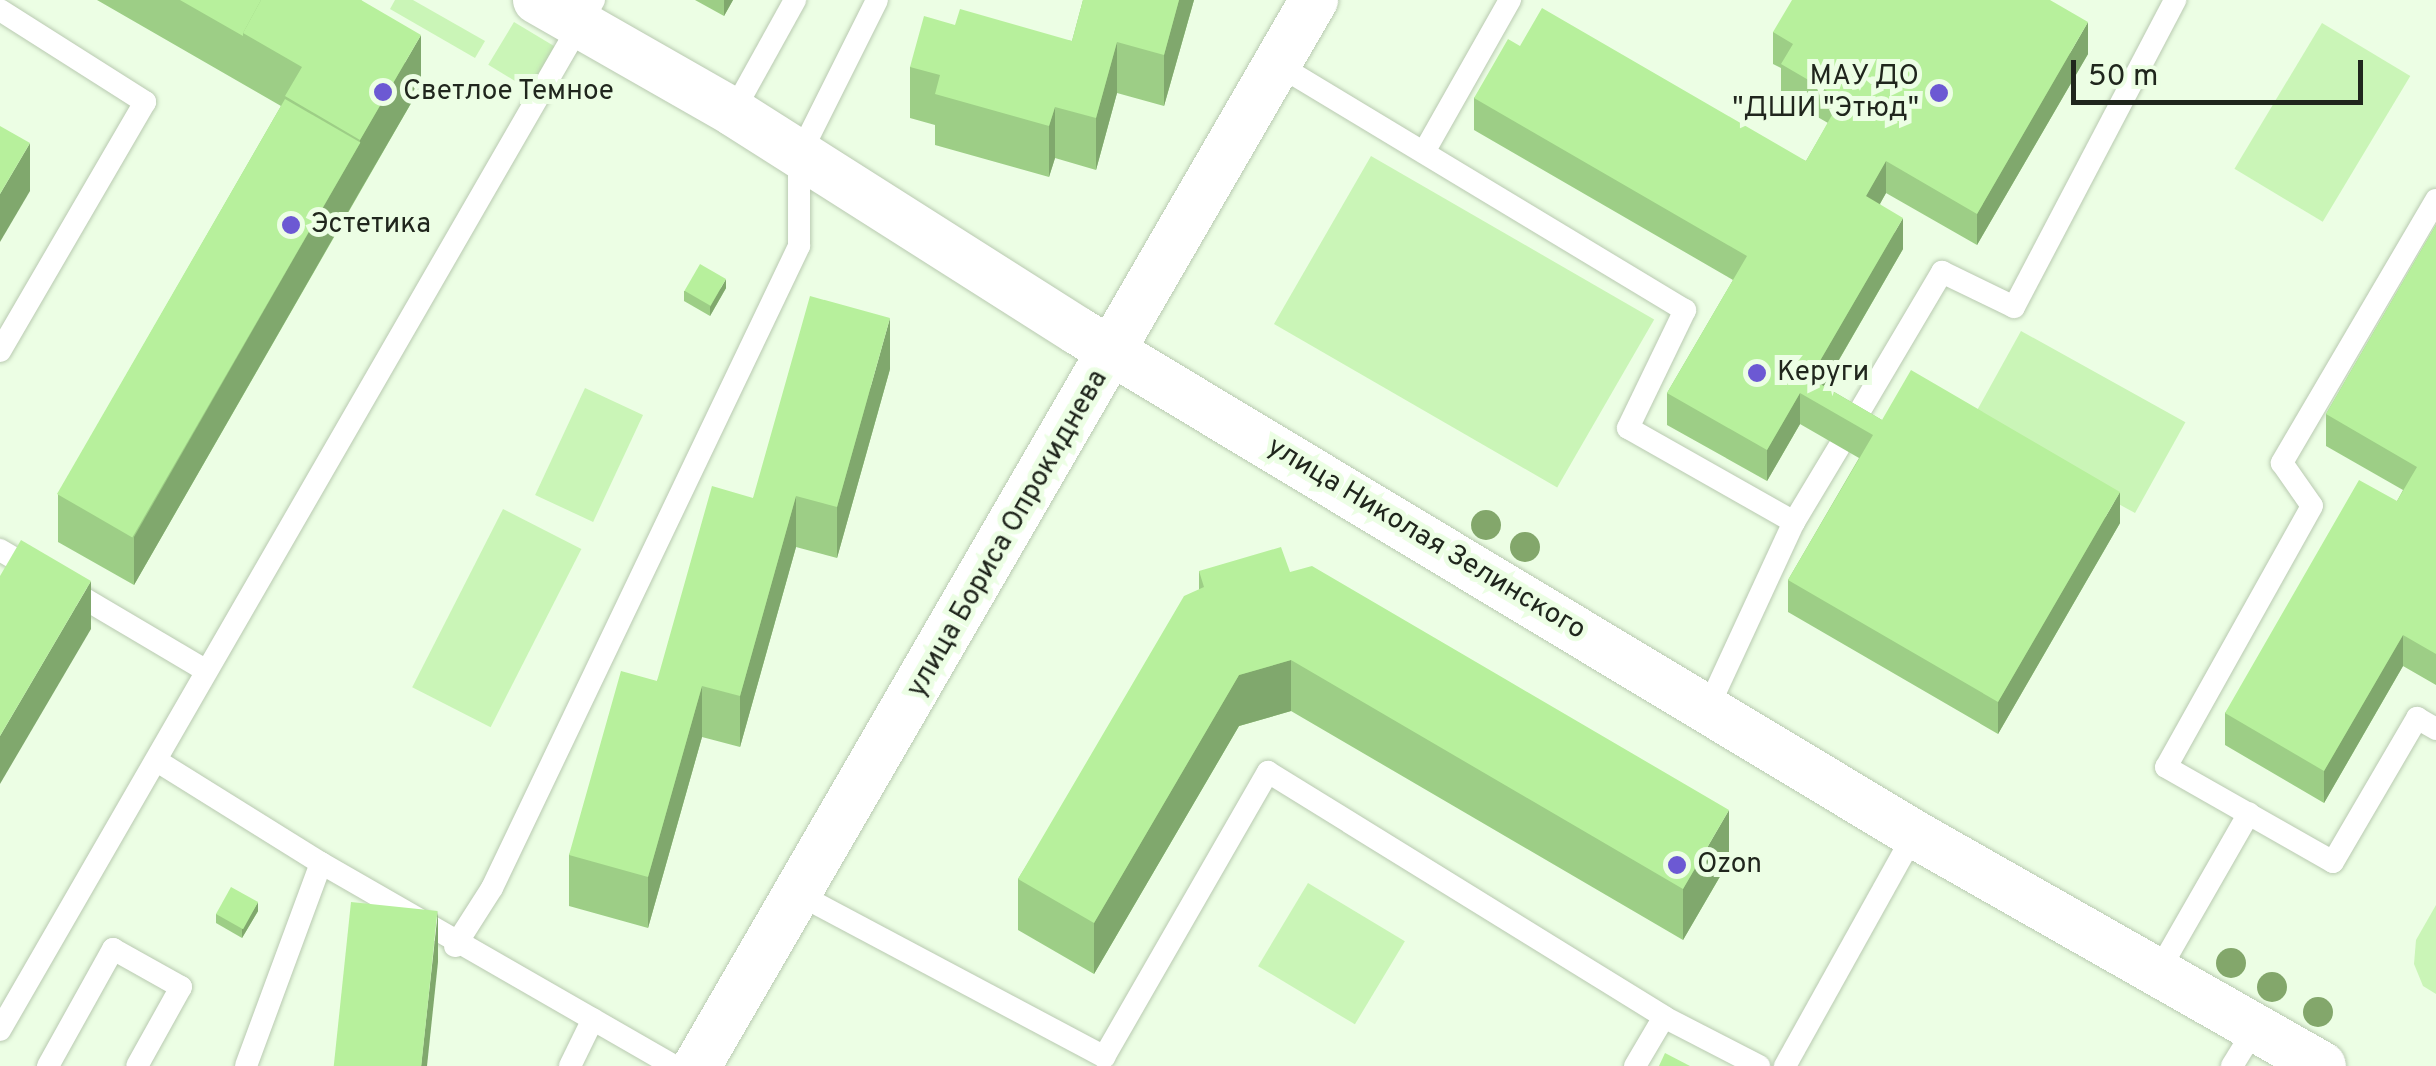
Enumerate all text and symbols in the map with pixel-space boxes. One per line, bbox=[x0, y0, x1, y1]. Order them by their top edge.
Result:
scale bar bbox=[2076, 40, 2368, 102]
text: 50 m bbox=[2088, 59, 2158, 96]
place label: МАУ ДО "ДШИ "Этюд" bbox=[1732, 60, 1919, 126]
place label: Светлое Темное bbox=[403, 75, 615, 109]
marker: Светлое Темное bbox=[372, 81, 394, 103]
marker: МАУ ДО "ДШИ "Этюд" bbox=[1928, 82, 1950, 104]
place label: Эстетика bbox=[311, 208, 431, 242]
marker: Эстетика bbox=[280, 214, 302, 236]
place label: Керуги bbox=[1777, 356, 1869, 390]
marker: Керуги bbox=[1746, 362, 1768, 384]
street label: улица Бориса Опрокиднева bbox=[900, 364, 1116, 704]
street label: улица Николая Зелинского bbox=[1261, 430, 1591, 648]
place label: Ozon bbox=[1697, 848, 1762, 882]
marker: Ozon bbox=[1666, 854, 1688, 876]

